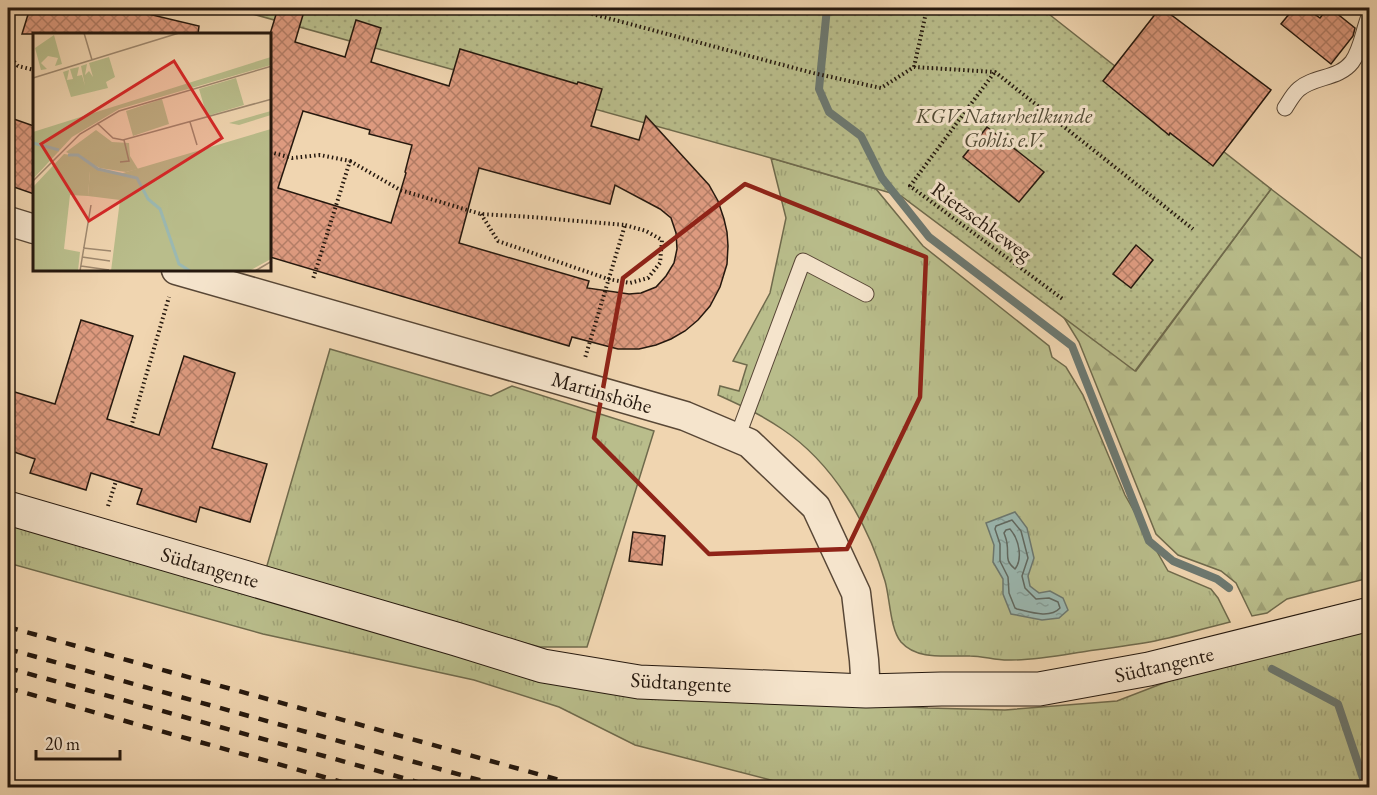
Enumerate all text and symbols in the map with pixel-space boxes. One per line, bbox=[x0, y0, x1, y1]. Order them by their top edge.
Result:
inset map bbox=[33, 33, 272, 272]
park label: KGV Naturheilkunde Gohlis e.V. bbox=[915, 102, 1093, 153]
street label: Rietzschkeweg bbox=[926, 175, 1038, 267]
street label: Martinshöhe bbox=[549, 365, 655, 419]
street label: Südtangente bbox=[158, 540, 262, 594]
street label: Südtangente bbox=[1112, 640, 1216, 688]
street label: Südtangente bbox=[630, 666, 732, 698]
scale bar bbox=[36, 723, 120, 761]
text: 20 m bbox=[45, 732, 80, 755]

